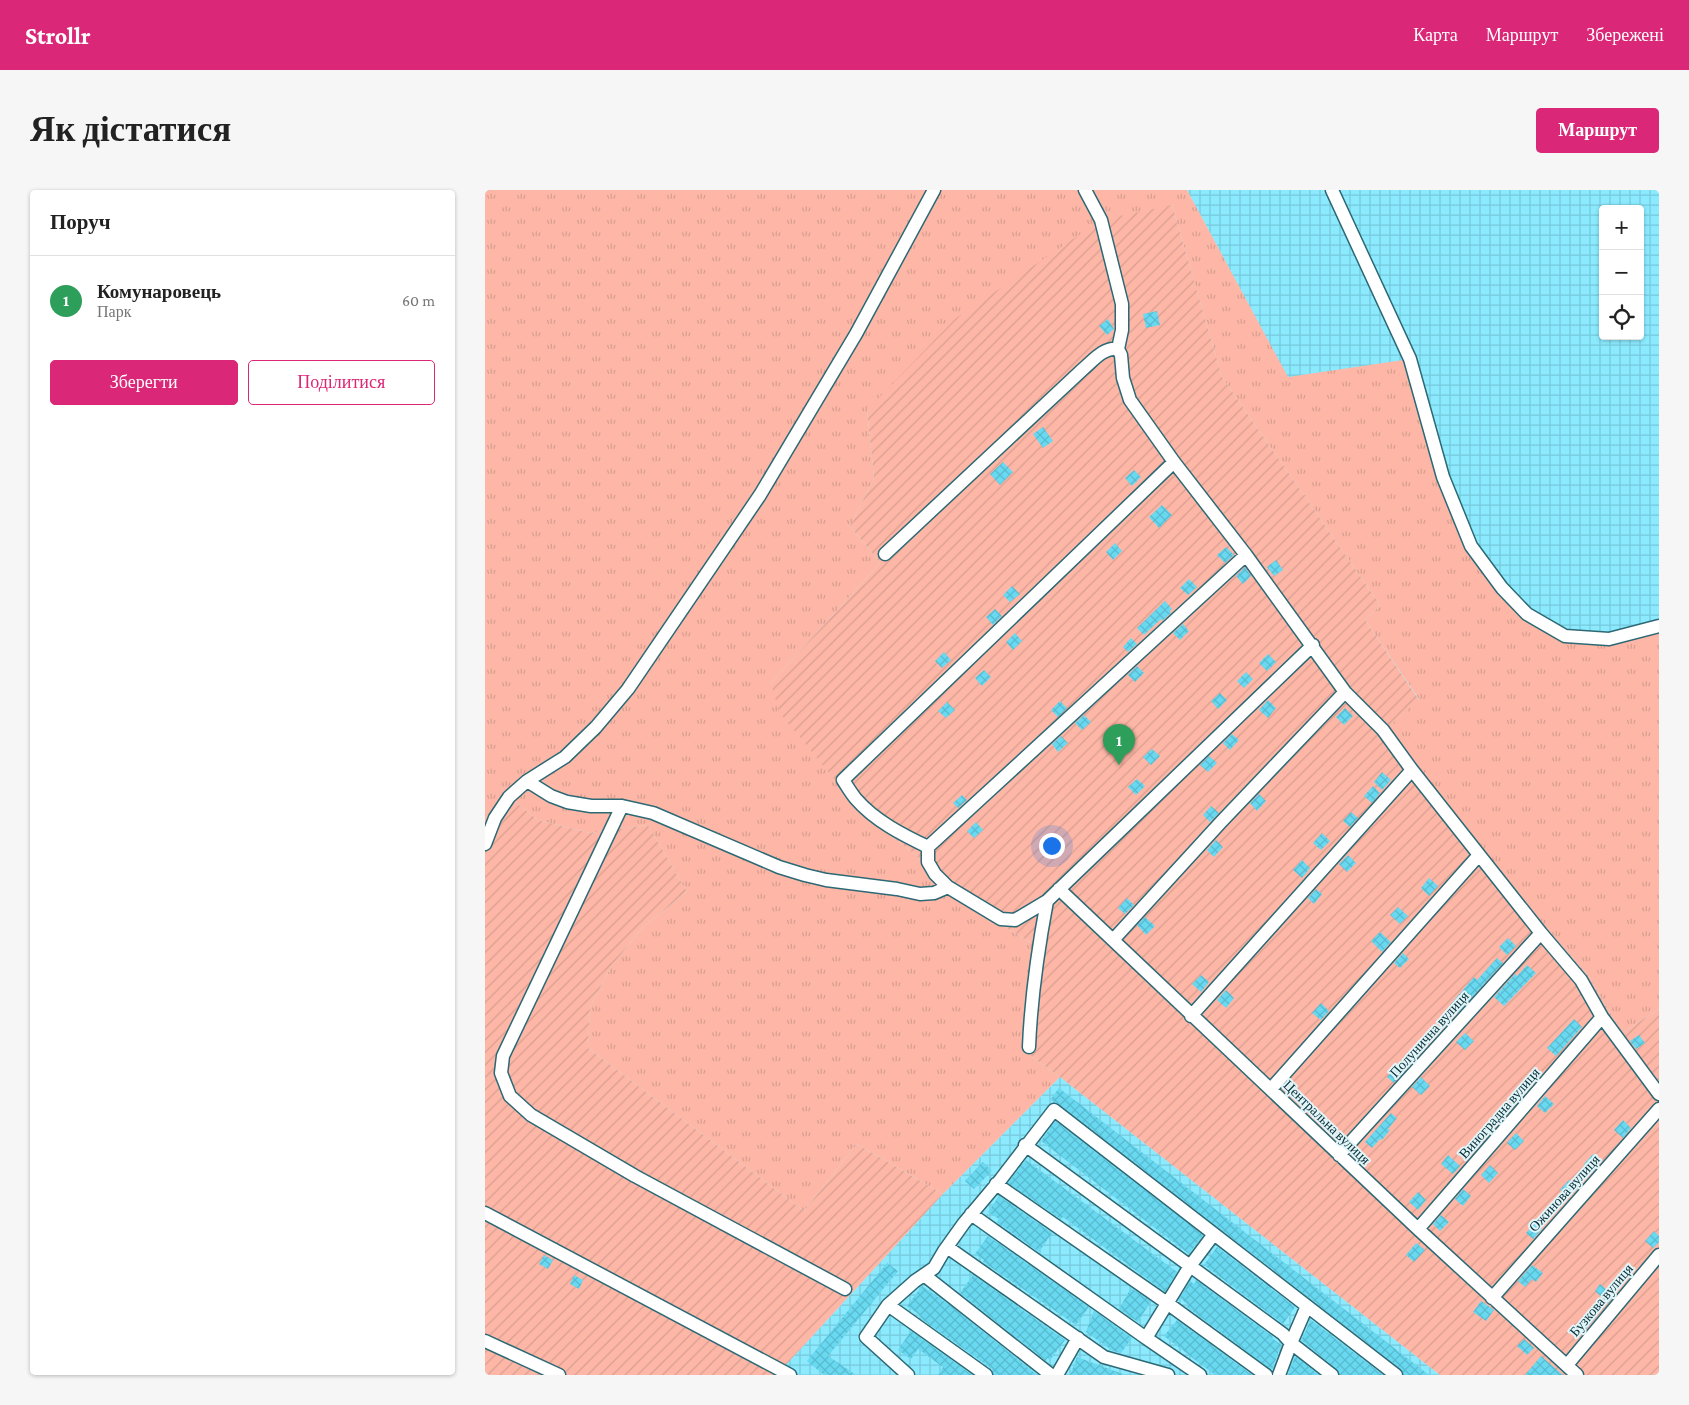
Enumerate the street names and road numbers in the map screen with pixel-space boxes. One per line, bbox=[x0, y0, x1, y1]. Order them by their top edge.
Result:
street label: Полунична вулиця bbox=[1386, 987, 1472, 1080]
street label: Виноградна вулиця bbox=[1455, 1064, 1543, 1162]
street label: Центральна вулиця bbox=[1280, 1077, 1374, 1168]
street label: Ожинова вулиця bbox=[1525, 1151, 1603, 1235]
street label: Бузкова вулиця bbox=[1566, 1260, 1636, 1339]

